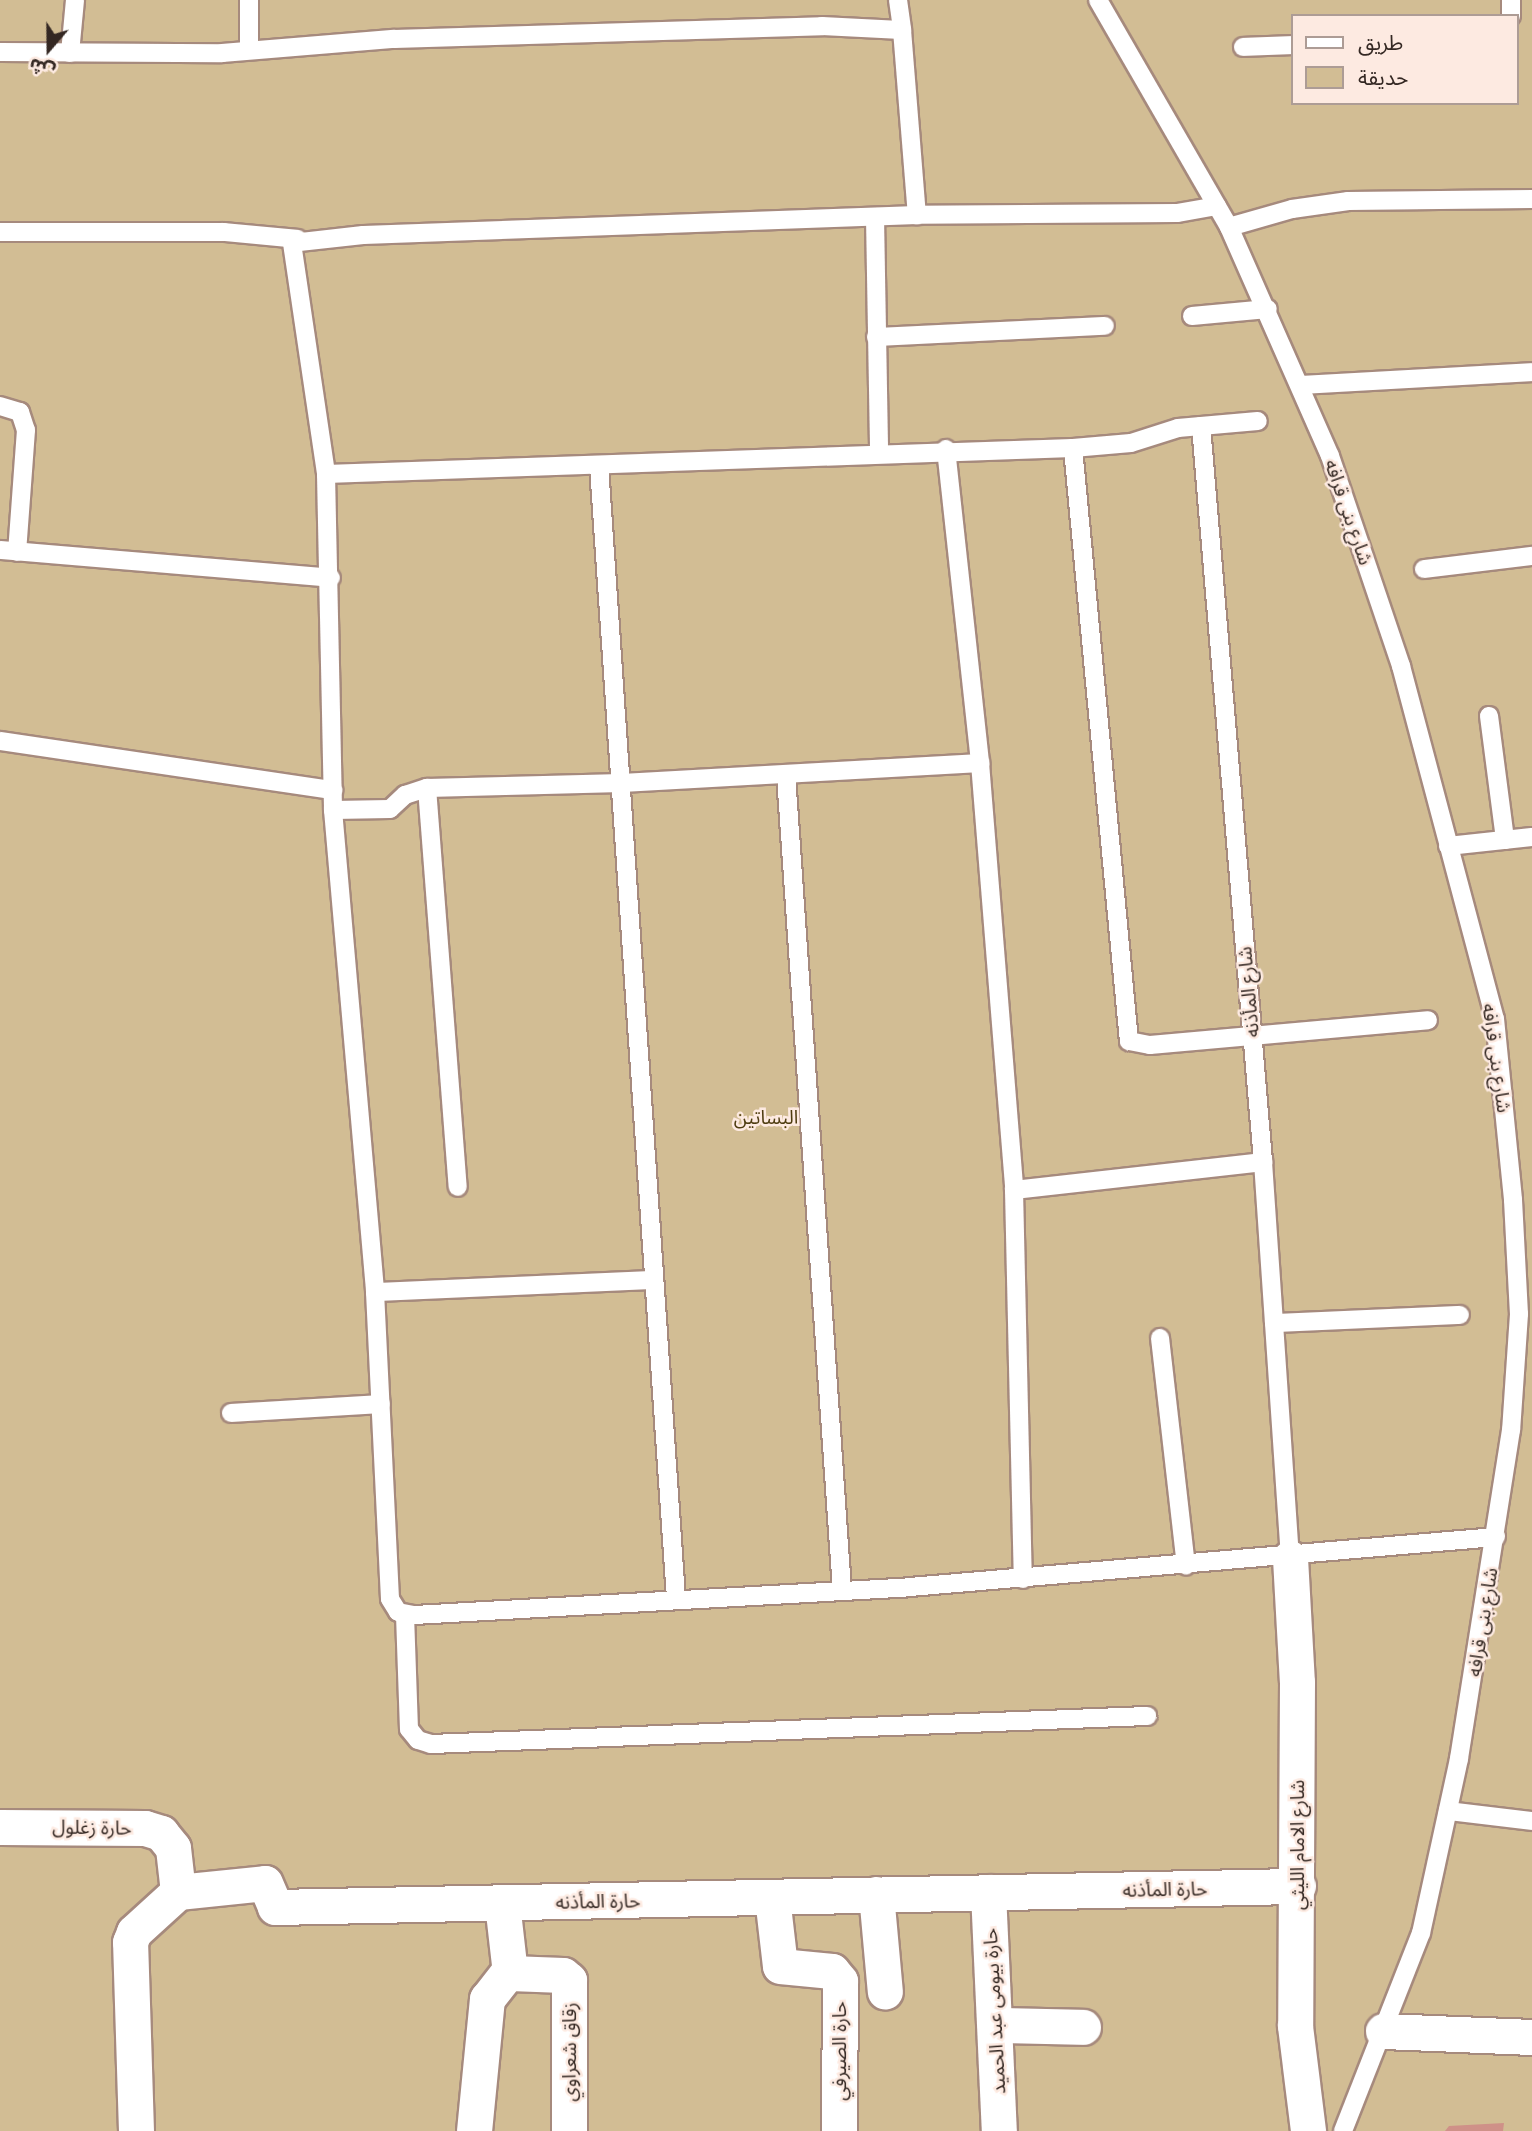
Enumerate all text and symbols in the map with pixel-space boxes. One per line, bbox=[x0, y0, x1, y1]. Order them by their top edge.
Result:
north arrow bbox=[14, 14, 84, 84]
legend bbox=[1290, 14, 1518, 105]
text: طريق bbox=[1358, 29, 1403, 54]
text: ش bbox=[25, 54, 58, 84]
text: حديقة bbox=[1358, 64, 1408, 89]
street label: شارع بنى قرافه bbox=[1320, 456, 1378, 568]
street label: شارع المأذنه bbox=[1233, 946, 1263, 1038]
street label: شارع بنى قرافه bbox=[1478, 1002, 1516, 1114]
park label: البساتين bbox=[734, 1106, 798, 1128]
street label: شارع بنى قرافه bbox=[1462, 1566, 1502, 1678]
street label: شارع الامام الليثي bbox=[1286, 1780, 1308, 1910]
street label: حارة زغلول bbox=[52, 1815, 132, 1839]
street label: حارة المأذنه bbox=[1122, 1877, 1208, 1901]
street label: حارة المأذنه bbox=[555, 1889, 641, 1913]
street label: حارة بيومى عبد الحميد bbox=[978, 1927, 1010, 2095]
street label: حارة الصيرفي bbox=[828, 2001, 850, 2101]
street label: زقاق شعراوي bbox=[558, 2002, 580, 2102]

